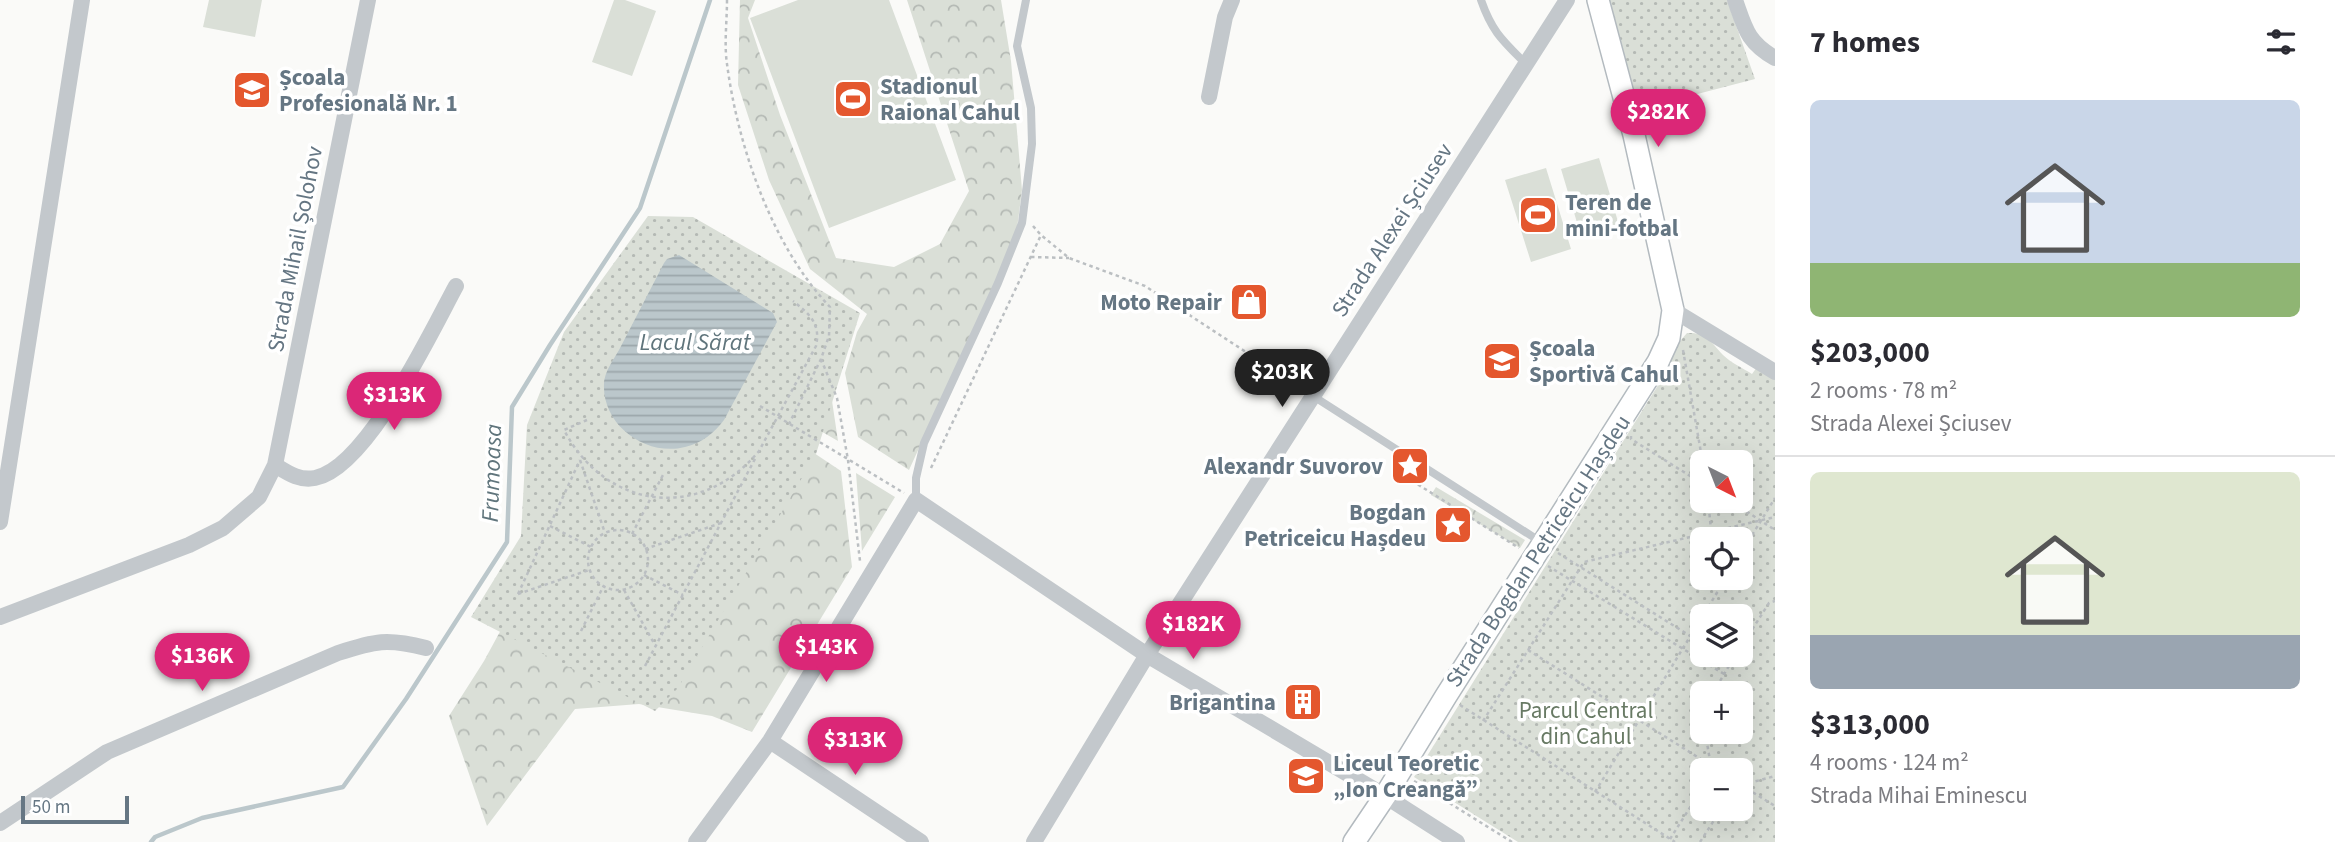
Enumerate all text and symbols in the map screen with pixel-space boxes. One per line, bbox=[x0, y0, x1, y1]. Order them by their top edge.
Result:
text: 7 homes bbox=[1810, 21, 1920, 64]
icon: filters bbox=[2262, 23, 2300, 61]
place label: Școala Profesională Nr. 1 bbox=[279, 61, 458, 120]
school or university icon: Școala Profesională Nr. 1 bbox=[231, 69, 273, 111]
place label: Stadionul Raional Cahul bbox=[880, 70, 1020, 129]
sports icon: Stadionul Raional Cahul bbox=[832, 78, 874, 120]
pin: $282K bbox=[1609, 90, 1707, 149]
text: $282K bbox=[1627, 95, 1689, 128]
street label: Strada Alexei Șciusev bbox=[1323, 136, 1461, 323]
street label: Strada Mihail Șolohov bbox=[259, 143, 331, 355]
icon: home bbox=[1992, 145, 2118, 271]
place label: Teren de mini-fotbal bbox=[1565, 186, 1679, 245]
sports icon: Teren de mini-fotbal bbox=[1517, 194, 1559, 236]
shop icon: Moto Repair bbox=[1228, 281, 1270, 323]
place label: Moto Repair bbox=[1100, 286, 1223, 319]
water label: Lacul Sărat bbox=[640, 325, 752, 360]
text: $203,000 bbox=[1810, 331, 1930, 374]
place label: Școala Sportivă Cahul bbox=[1529, 332, 1679, 391]
school or university icon: Școala Sportivă Cahul bbox=[1481, 340, 1523, 382]
pin: $203K bbox=[1233, 350, 1331, 409]
text: $203K bbox=[1251, 355, 1313, 388]
pin: $313K bbox=[345, 372, 443, 432]
text: 2 rooms · 78 m² bbox=[1810, 374, 1957, 407]
text: $313K bbox=[363, 378, 425, 411]
text: Strada Alexei Șciusev bbox=[1810, 407, 2011, 440]
street label: Strada Bogdan Petriceicu Hașdeu bbox=[1437, 408, 1639, 694]
water label: Frumoasa bbox=[473, 423, 511, 523]
place icon: Alexandr Suvorov bbox=[1389, 445, 1431, 487]
place label: Alexandr Suvorov bbox=[1203, 450, 1383, 483]
north arrow bbox=[1690, 450, 1754, 513]
map controls bbox=[1690, 450, 1753, 821]
place label: Bogdan Petriceicu Hașdeu bbox=[1244, 496, 1426, 555]
place icon: Bogdan Petriceicu Hașdeu bbox=[1432, 504, 1474, 546]
icon: home bbox=[1992, 517, 2118, 643]
button: locate bbox=[1690, 527, 1753, 590]
pin: $182K bbox=[1144, 602, 1242, 661]
button: layers bbox=[1690, 604, 1753, 667]
text: $182K bbox=[1162, 607, 1224, 640]
pin: $143K bbox=[777, 624, 875, 684]
text: $143K bbox=[795, 630, 857, 663]
pin: $136K bbox=[153, 634, 251, 693]
text: $136K bbox=[171, 639, 233, 672]
building icon: Brigantina bbox=[1282, 681, 1324, 723]
button: + bbox=[1690, 681, 1753, 744]
place label: Brigantina bbox=[1169, 686, 1276, 719]
park label: Parcul Central din Cahul bbox=[1519, 694, 1653, 753]
text: $313,000 bbox=[1810, 703, 1930, 746]
pin: $313K bbox=[806, 718, 904, 777]
text: $313K bbox=[824, 723, 886, 756]
text: 4 rooms · 124 m² bbox=[1810, 746, 1969, 779]
place label: Liceul Teoretic „Ion Creangă” bbox=[1333, 747, 1480, 806]
school or university icon: Liceul Teoretic „Ion Creangă” bbox=[1285, 755, 1327, 797]
button: − bbox=[1690, 758, 1753, 821]
text: Strada Mihai Eminescu bbox=[1810, 779, 2028, 812]
scale bar bbox=[21, 793, 130, 825]
text: 50 m bbox=[32, 794, 70, 821]

